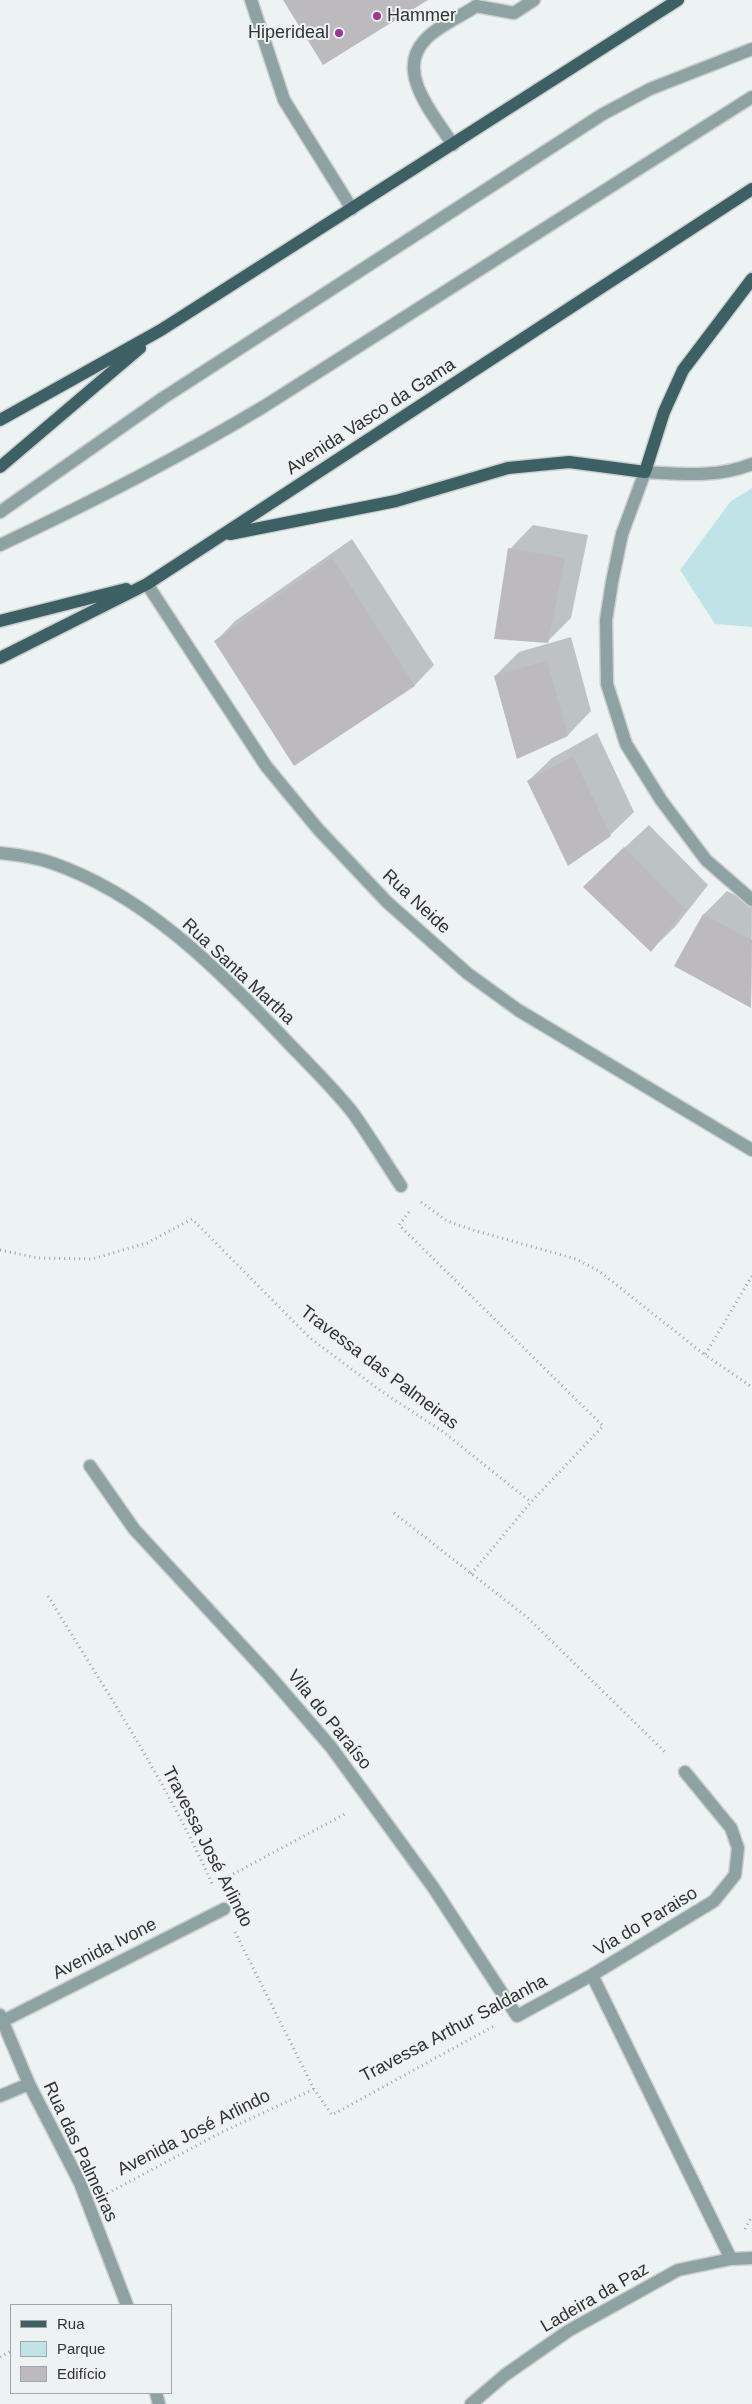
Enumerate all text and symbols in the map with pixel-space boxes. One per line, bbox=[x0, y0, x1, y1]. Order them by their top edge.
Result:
place label: Hammer bbox=[387, 5, 456, 27]
marker: Hammer bbox=[371, 10, 383, 22]
place label: Hiperideal bbox=[248, 22, 329, 44]
marker: Hiperideal bbox=[333, 27, 345, 39]
street label: Avenida Vasco da Gama bbox=[282, 354, 460, 480]
street label: Rua Neide bbox=[378, 865, 454, 939]
street label: Rua Santa Martha bbox=[177, 914, 299, 1030]
street label: Travessa das Palmeiras bbox=[296, 1301, 462, 1435]
street label: Vila do Paraíso bbox=[282, 1666, 376, 1774]
street label: Travessa José Arlindo bbox=[157, 1763, 257, 1931]
street label: Via do Paraiso bbox=[590, 1883, 702, 1961]
street label: Avenida Ivone bbox=[49, 1914, 161, 1984]
street label: Travessa Arthur Saldanha bbox=[357, 1971, 551, 2087]
street label: Rua das Palmeiras bbox=[38, 2079, 122, 2225]
street label: Avenida José Arlindo bbox=[114, 2085, 274, 2181]
street label: Ladeira da Paz bbox=[537, 2258, 653, 2338]
legend bbox=[10, 2304, 172, 2394]
text: Rua bbox=[57, 2315, 85, 2332]
text: Parque bbox=[57, 2340, 105, 2357]
text: Edifício bbox=[57, 2365, 106, 2382]

